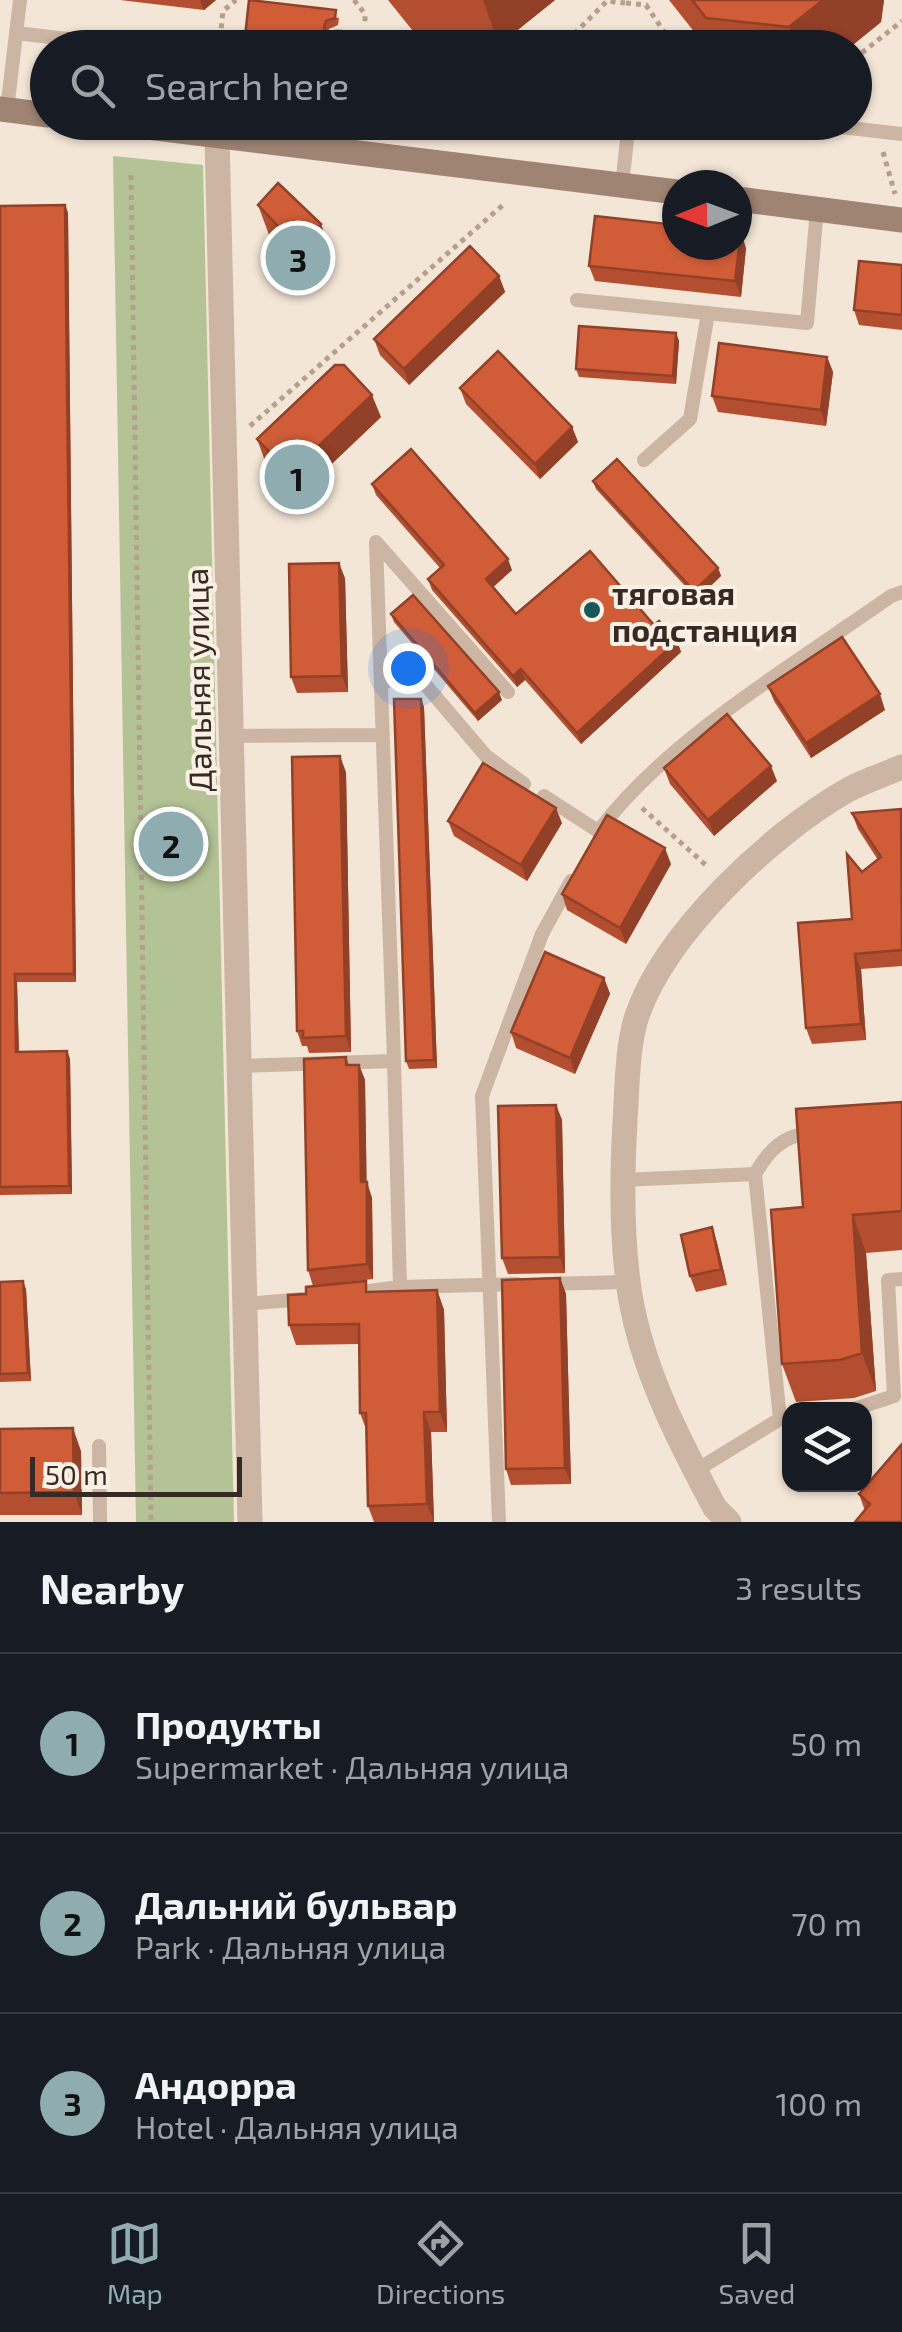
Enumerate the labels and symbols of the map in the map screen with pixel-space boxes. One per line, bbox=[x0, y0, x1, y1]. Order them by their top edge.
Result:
north arrow bbox=[662, 170, 752, 260]
pin: 3 bbox=[266, 220, 330, 296]
pin: 1 bbox=[264, 440, 330, 514]
street label: Дальняя улица bbox=[176, 568, 219, 792]
place label: тяговая подстанция bbox=[612, 573, 798, 648]
marker: тяговая подстанция bbox=[581, 599, 603, 621]
your location bbox=[383, 643, 434, 694]
pin: 2 bbox=[138, 806, 204, 882]
scale bar bbox=[30, 1452, 242, 1496]

